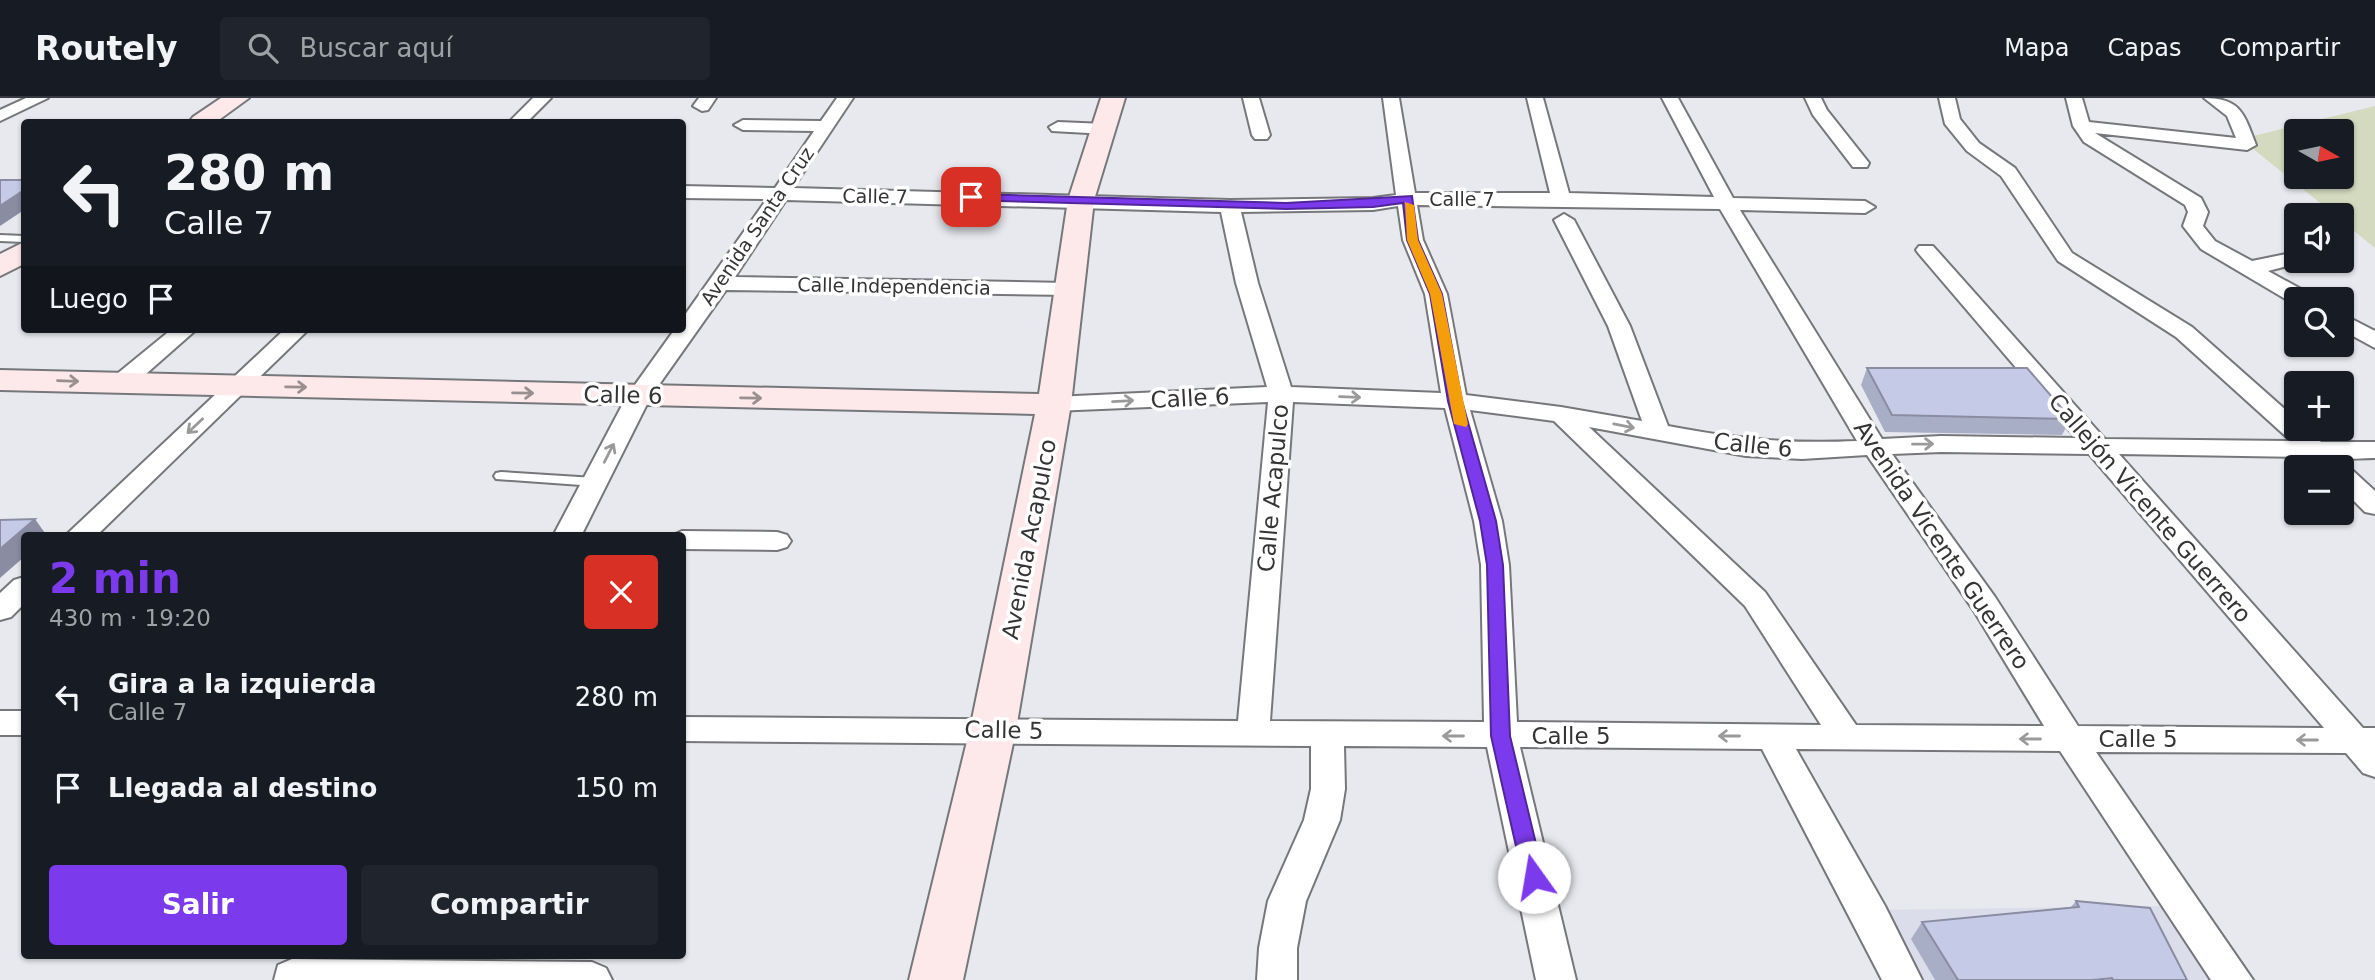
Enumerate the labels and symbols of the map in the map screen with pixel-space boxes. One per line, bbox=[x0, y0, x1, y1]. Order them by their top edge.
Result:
north arrow bbox=[2284, 119, 2354, 189]
street label: Avenida Santa Cruz bbox=[696, 143, 818, 309]
pin bbox=[941, 167, 1001, 227]
street label: Calle 7 bbox=[842, 184, 908, 208]
street label: Calle 7 bbox=[1429, 188, 1495, 210]
street label: Calle Independencia bbox=[797, 273, 991, 299]
one-way arrow bbox=[56, 375, 79, 388]
one-way arrow bbox=[284, 380, 307, 394]
street label: Calle 6 bbox=[583, 381, 663, 409]
street label: Calle 6 bbox=[1150, 383, 1230, 413]
one-way arrow bbox=[511, 386, 534, 399]
street label: Callejón Vicente Guerrero bbox=[2044, 388, 2256, 628]
one-way arrow bbox=[1338, 390, 1361, 403]
one-way arrow bbox=[739, 391, 762, 405]
one-way arrow bbox=[1111, 394, 1133, 407]
street label: Calle Acapulco bbox=[1253, 403, 1293, 573]
street label: Avenida Vicente Guerrero bbox=[1849, 416, 2035, 674]
one-way arrow bbox=[186, 418, 204, 434]
one-way arrow bbox=[1612, 420, 1635, 433]
street label: Calle 6 bbox=[1712, 428, 1794, 462]
street label: Avenida Acapulco bbox=[997, 437, 1061, 641]
one-way arrow bbox=[1911, 438, 1934, 451]
one-way arrow bbox=[603, 443, 617, 464]
street label: Calle 5 bbox=[964, 716, 1044, 744]
street label: Calle 5 bbox=[1531, 723, 1611, 749]
street label: Calle 5 bbox=[2098, 726, 2178, 752]
one-way arrow bbox=[1442, 729, 1465, 743]
one-way arrow bbox=[1718, 729, 1741, 743]
one-way arrow bbox=[2019, 732, 2042, 745]
one-way arrow bbox=[2296, 733, 2319, 747]
position arrow bbox=[1497, 840, 1571, 914]

